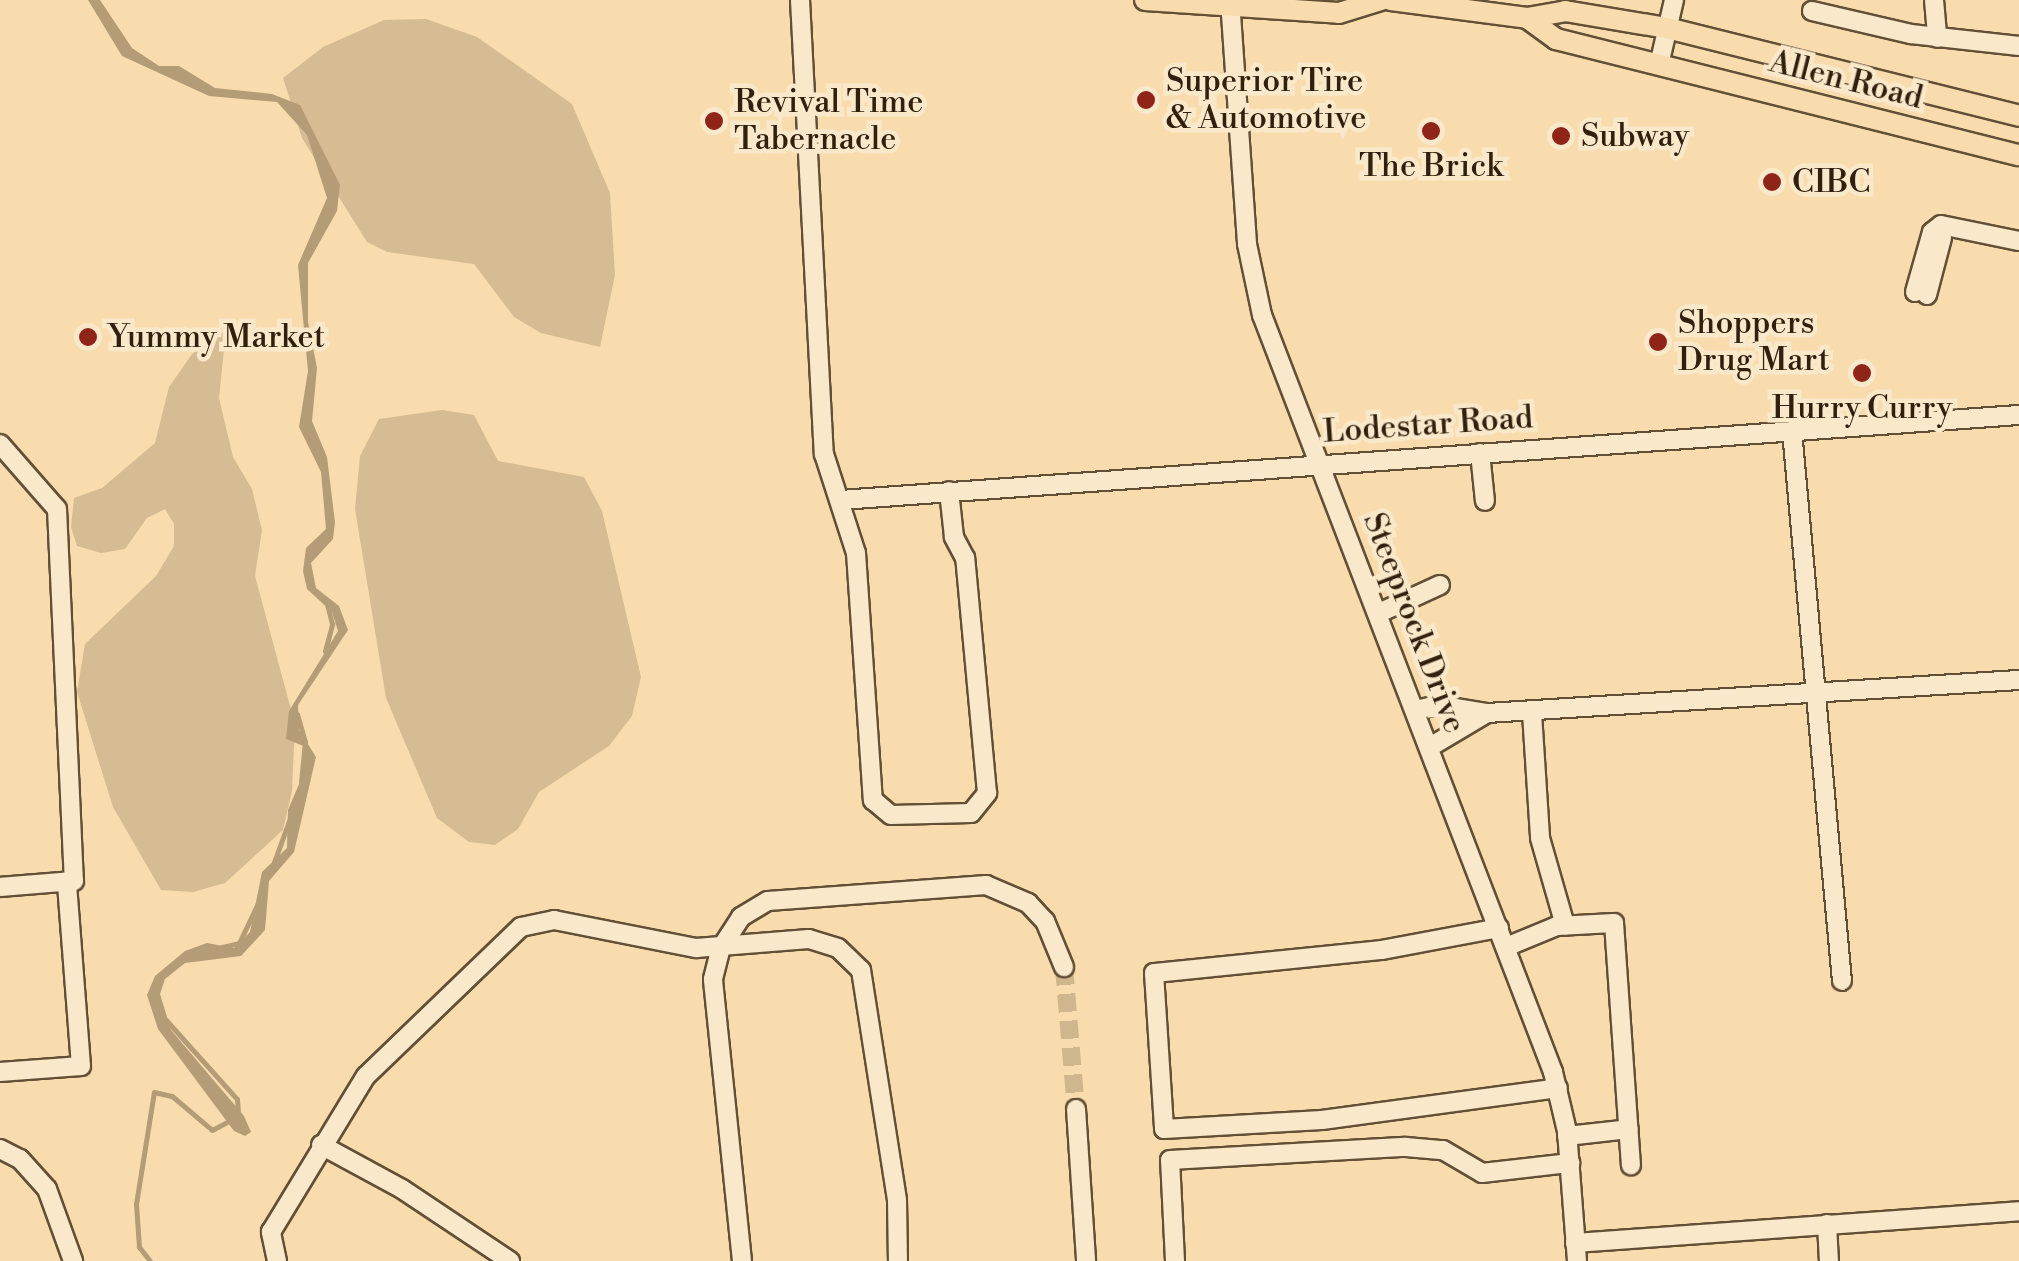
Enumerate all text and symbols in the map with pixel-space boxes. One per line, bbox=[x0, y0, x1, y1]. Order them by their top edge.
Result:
street label: Allen Road bbox=[1765, 42, 1927, 118]
place label: Superior Tire & Automotive bbox=[1166, 63, 1366, 138]
place label: Revival Time Tabernacle bbox=[734, 84, 924, 159]
marker: Superior Tire & Automotive bbox=[1135, 89, 1157, 111]
marker: Revival Time Tabernacle bbox=[703, 110, 725, 132]
place label: Subway bbox=[1581, 117, 1689, 155]
marker: The Brick bbox=[1420, 120, 1442, 142]
marker: Subway bbox=[1550, 125, 1572, 147]
place label: The Brick bbox=[1359, 147, 1503, 185]
place label: CIBC bbox=[1792, 163, 1871, 201]
marker: CIBC bbox=[1761, 171, 1783, 193]
place label: Shoppers Drug Mart bbox=[1678, 305, 1830, 380]
place label: Yummy Market bbox=[108, 318, 325, 356]
marker: Yummy Market bbox=[77, 326, 99, 348]
marker: Shoppers Drug Mart bbox=[1647, 331, 1669, 353]
marker: Hurry Curry bbox=[1851, 362, 1873, 384]
place label: Hurry Curry bbox=[1772, 389, 1952, 427]
street label: Lodestar Road bbox=[1322, 399, 1534, 451]
street label: Steeprock Drive bbox=[1354, 508, 1474, 738]

